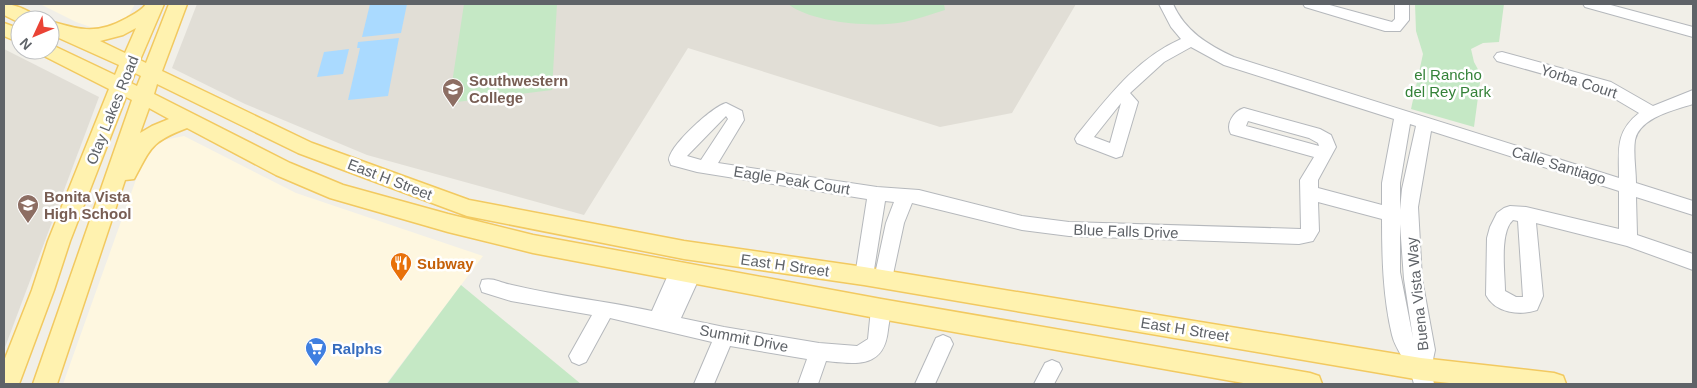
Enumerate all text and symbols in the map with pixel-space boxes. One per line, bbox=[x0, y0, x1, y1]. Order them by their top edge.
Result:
north arrow bbox=[10, 10, 60, 60]
text: N bbox=[16, 35, 35, 53]
street label: Otay Lakes Road bbox=[82, 53, 142, 167]
street label: Yorba Court bbox=[1539, 61, 1620, 102]
park label: el Rancho del Rey Park bbox=[1405, 66, 1491, 100]
place label: Southwestern College bbox=[469, 72, 568, 106]
school or university icon: Southwestern College bbox=[441, 77, 465, 108]
street label: Calle Santiago bbox=[1510, 143, 1608, 187]
street label: East H Street bbox=[345, 155, 435, 203]
street label: Eagle Peak Court bbox=[733, 162, 852, 198]
place label: Bonita Vista High School bbox=[44, 188, 132, 222]
school or university icon: Bonita Vista High School bbox=[16, 193, 40, 224]
street label: Blue Falls Drive bbox=[1073, 221, 1179, 241]
street label: Buena Vista Way bbox=[1403, 236, 1431, 352]
street label: East H Street bbox=[740, 250, 831, 280]
restaurant icon: Subway bbox=[389, 251, 413, 282]
place label: Subway bbox=[417, 255, 474, 272]
street label: East H Street bbox=[1140, 314, 1231, 345]
street label: Summit Drive bbox=[698, 321, 790, 355]
supermarket icon: Ralphs bbox=[304, 336, 328, 367]
place label: Ralphs bbox=[332, 340, 382, 357]

